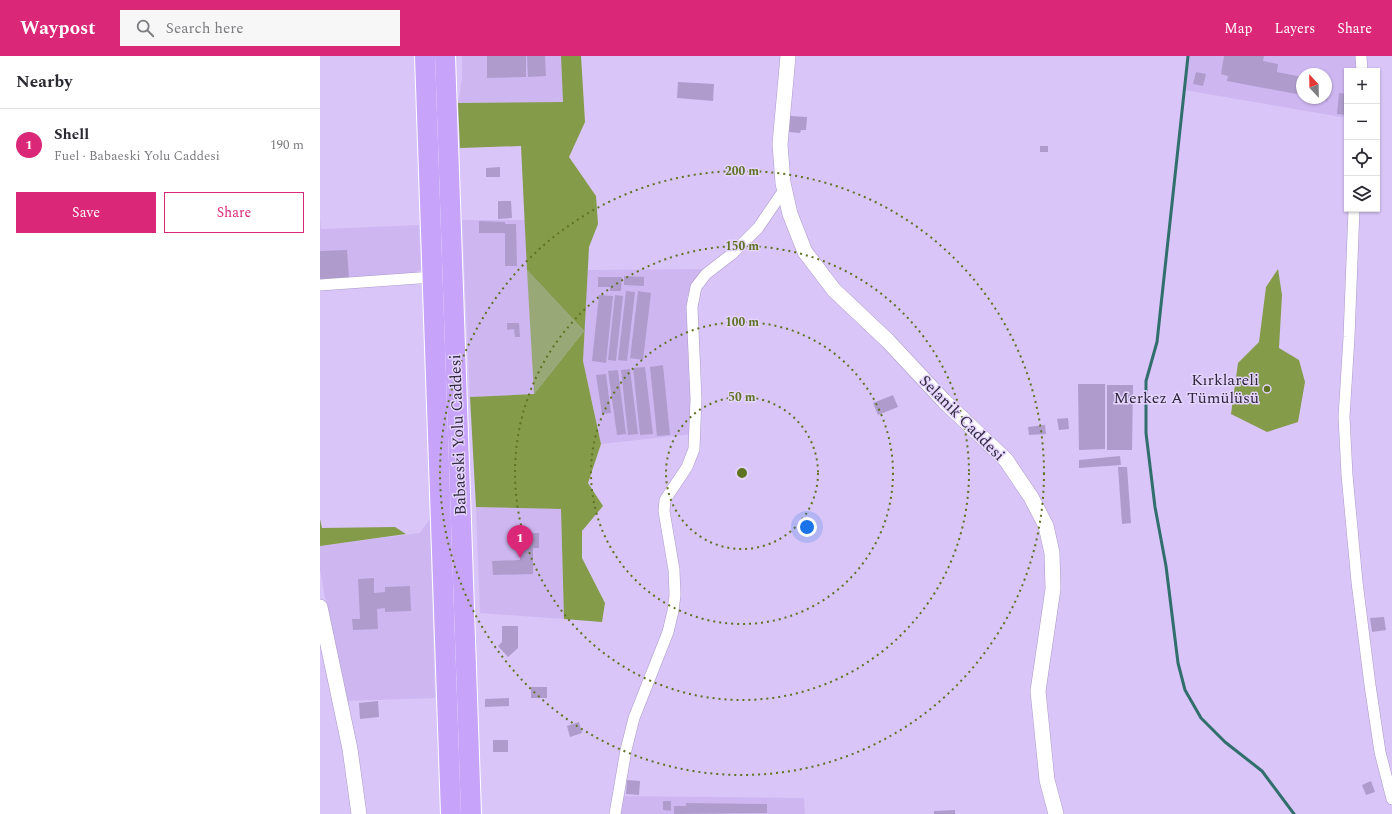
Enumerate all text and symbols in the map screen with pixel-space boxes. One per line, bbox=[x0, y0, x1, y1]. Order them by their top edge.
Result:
search box bbox=[120, 10, 400, 46]
text: Waypost bbox=[20, 14, 96, 43]
icon: search bbox=[134, 17, 156, 39]
text: Search here bbox=[166, 17, 243, 40]
text: Map bbox=[1224, 18, 1253, 39]
text: Layers bbox=[1275, 18, 1315, 39]
text: Share bbox=[1337, 18, 1372, 39]
north arrow bbox=[1296, 68, 1332, 104]
map controls bbox=[1344, 68, 1380, 212]
button: + bbox=[1344, 68, 1380, 104]
text: Nearby bbox=[16, 69, 72, 95]
button: − bbox=[1344, 104, 1380, 140]
text: Shell bbox=[54, 123, 89, 146]
text: 1 bbox=[25, 135, 33, 155]
text: 190 m bbox=[270, 135, 304, 155]
button: locate bbox=[1344, 140, 1380, 176]
text: Fuel · Babaeski Yolu Caddesi bbox=[54, 146, 220, 166]
text: 200 m bbox=[725, 162, 759, 181]
button: layers bbox=[1344, 176, 1380, 212]
button: Save bbox=[16, 192, 156, 233]
button: Share bbox=[164, 192, 304, 233]
text: 150 m bbox=[725, 237, 759, 256]
text: 100 m bbox=[725, 313, 759, 332]
street label: Babaeski Yolu Caddesi bbox=[443, 354, 473, 516]
place label: Kırklareli Merkez A Tümülüsü bbox=[1114, 368, 1259, 410]
street label: Selanik Caddesi bbox=[913, 369, 1011, 467]
marker: Kırklareli Merkez A Tümülüsü bbox=[1262, 384, 1272, 394]
text: 50 m bbox=[728, 388, 756, 407]
centre of rings bbox=[735, 466, 749, 480]
your location bbox=[797, 517, 817, 537]
pin: 1 bbox=[507, 525, 533, 558]

